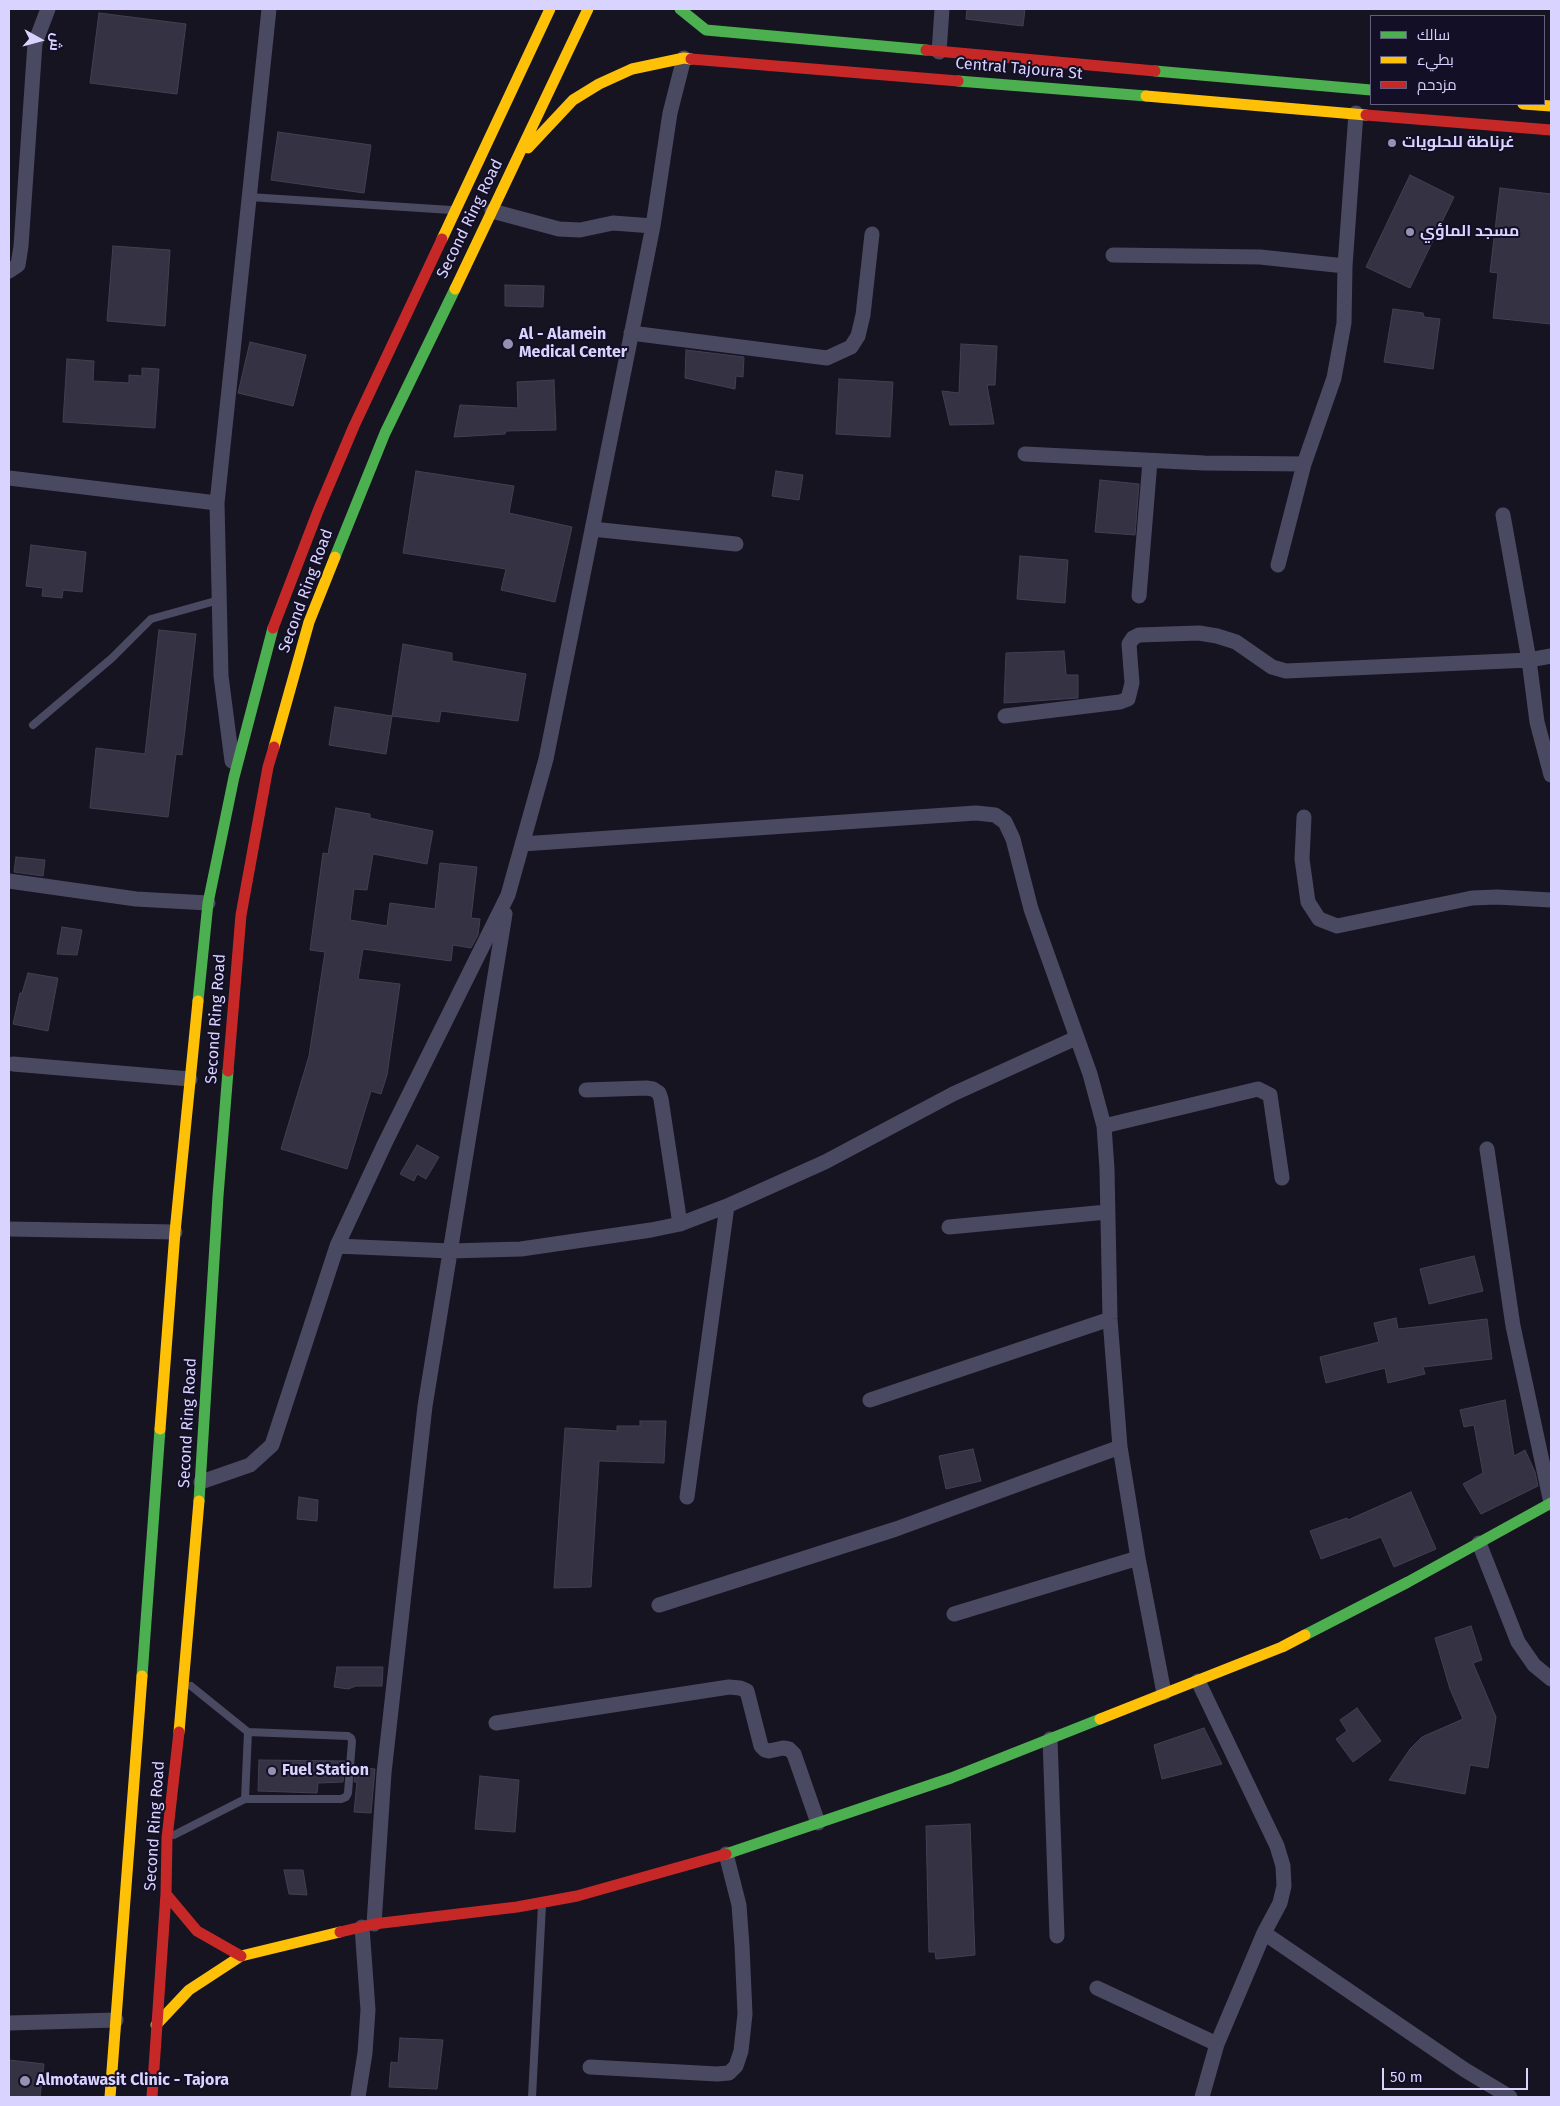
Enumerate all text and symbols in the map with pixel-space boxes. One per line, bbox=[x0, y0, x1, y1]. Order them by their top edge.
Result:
north arrow bbox=[15, 15, 65, 65]
legend bbox=[1370, 15, 1545, 105]
text: سالك bbox=[1417, 26, 1450, 44]
text: ش bbox=[46, 32, 65, 52]
text: بطيء bbox=[1417, 51, 1454, 69]
street label: Central Tajoura St bbox=[955, 54, 1083, 84]
text: مزدحم bbox=[1417, 76, 1457, 94]
place label: غرناطة للحلويات bbox=[1402, 133, 1515, 153]
marker: غرناطة للحلويات bbox=[1386, 137, 1398, 149]
street label: Second Ring Road bbox=[433, 156, 507, 282]
place label: مسجد الماؤي bbox=[1420, 222, 1519, 242]
marker: مسجد الماؤي bbox=[1404, 226, 1416, 238]
place label: Al - Alamein Medical Center bbox=[519, 325, 627, 363]
marker: Al - Alamein Medical Center bbox=[501, 337, 515, 351]
street label: Second Ring Road bbox=[275, 526, 337, 656]
street label: Second Ring Road bbox=[202, 953, 230, 1085]
street label: Second Ring Road bbox=[175, 1357, 201, 1489]
street label: Second Ring Road bbox=[141, 1760, 169, 1892]
place label: Fuel Station bbox=[282, 1761, 369, 1781]
marker: Fuel Station bbox=[266, 1765, 278, 1777]
scale bar bbox=[1385, 2058, 1531, 2090]
text: 50 m bbox=[1390, 2068, 1423, 2086]
place label: Almotawasit Clinic - Tajora bbox=[36, 2071, 229, 2091]
marker: Almotawasit Clinic - Tajora bbox=[18, 2074, 32, 2088]

